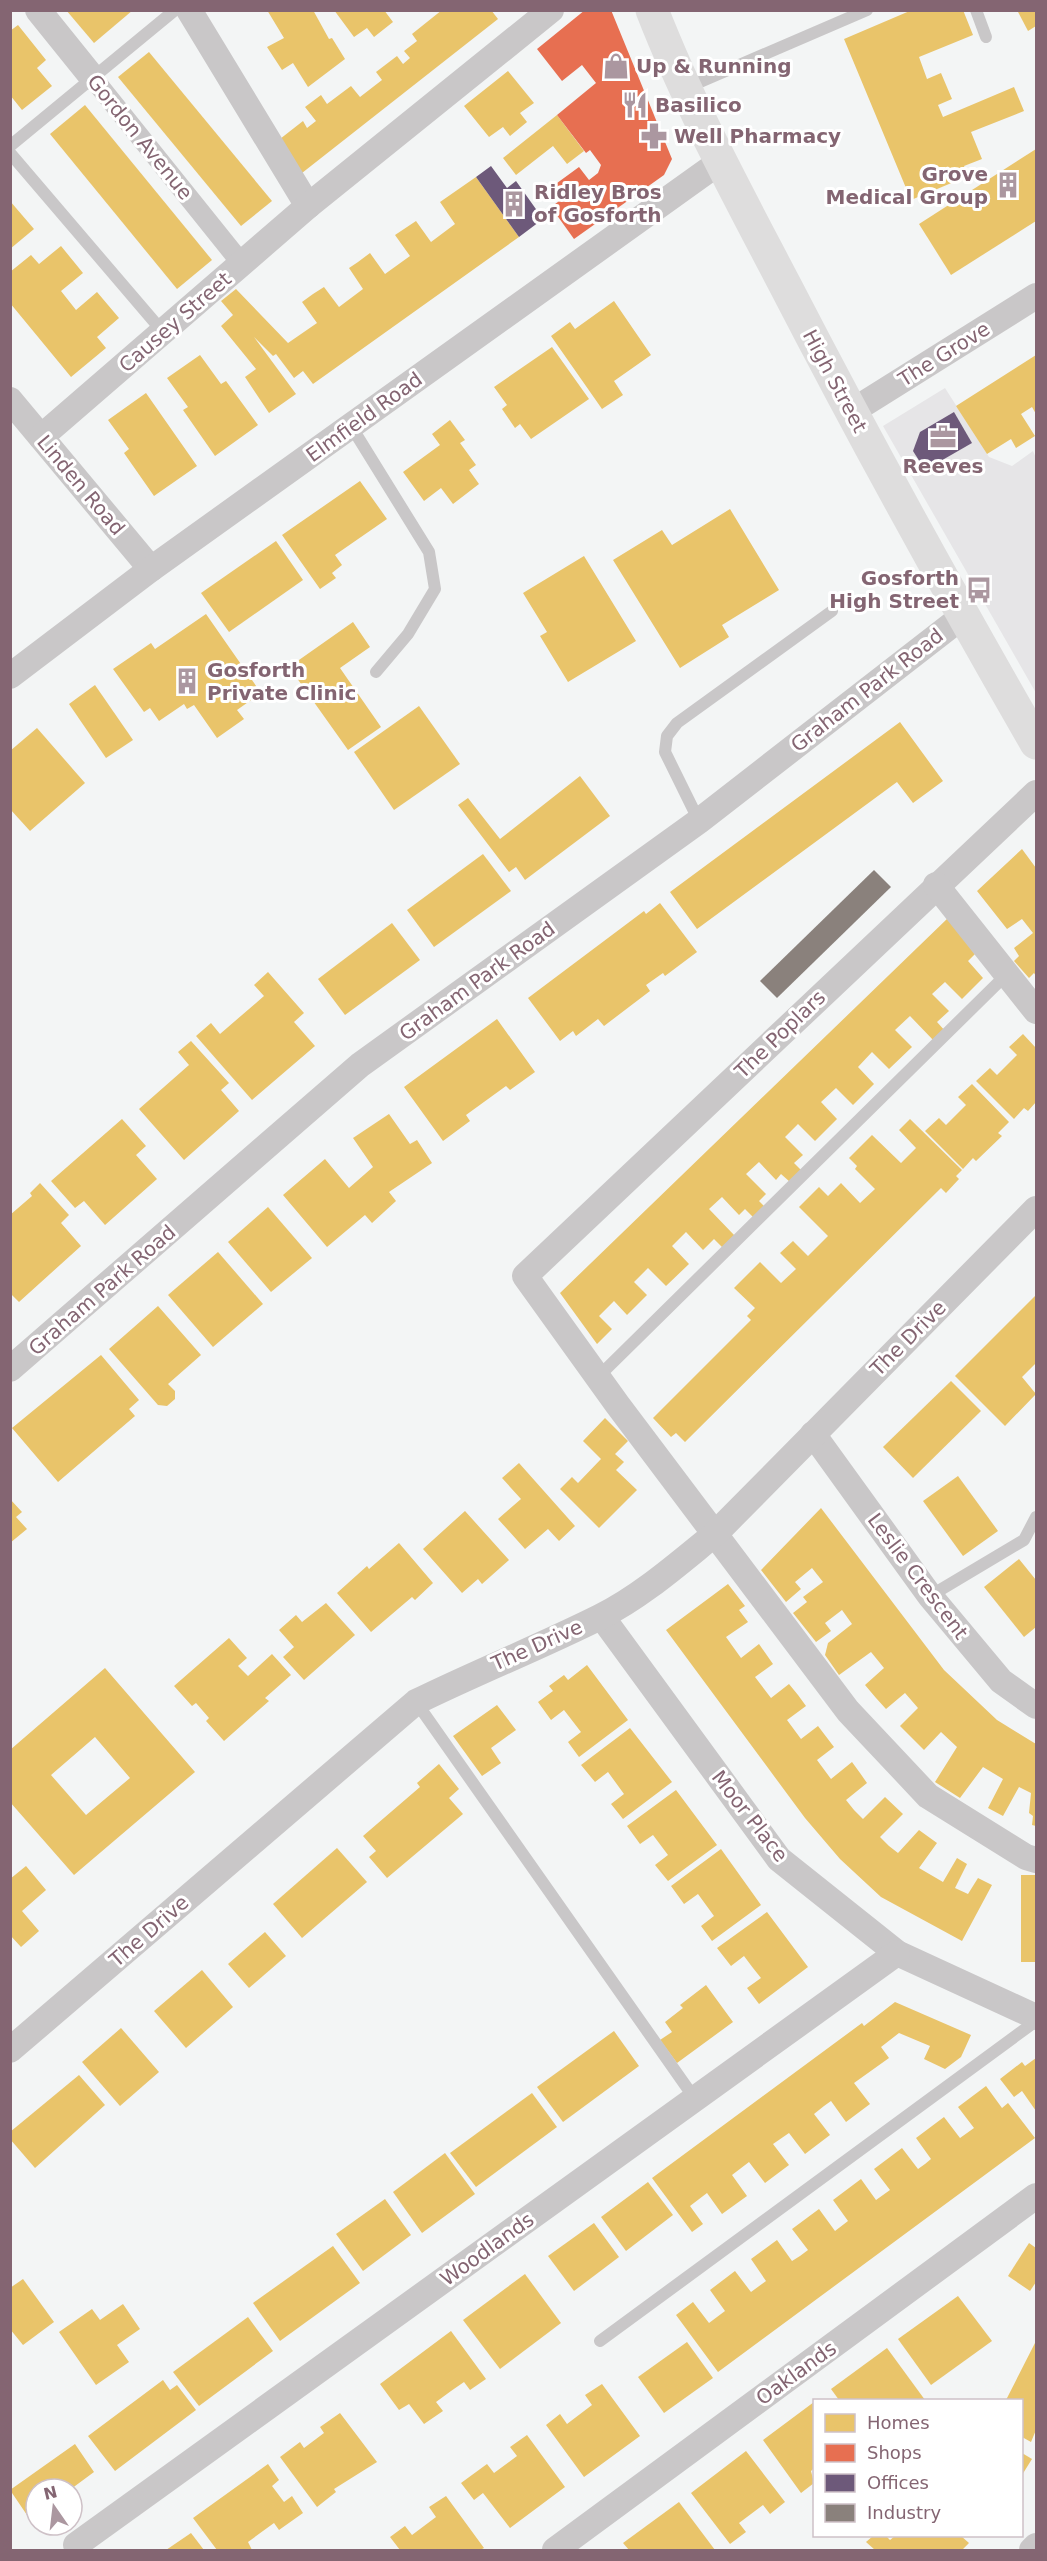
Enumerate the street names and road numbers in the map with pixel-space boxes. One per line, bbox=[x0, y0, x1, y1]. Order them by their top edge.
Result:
street label: Gordon Avenue bbox=[82, 70, 198, 204]
street label: Causey Street bbox=[114, 267, 236, 377]
street label: The Grove bbox=[893, 316, 994, 392]
street label: High Street bbox=[798, 325, 872, 437]
street label: Elmfield Road bbox=[301, 367, 427, 467]
street label: Linden Road bbox=[32, 430, 130, 540]
street label: Graham Park Road bbox=[786, 623, 948, 757]
street label: Graham Park Road bbox=[394, 916, 560, 1046]
street label: The Poplars bbox=[729, 985, 830, 1084]
street label: Graham Park Road bbox=[24, 1220, 180, 1360]
street label: The Drive bbox=[865, 1295, 951, 1381]
street label: Leslie Crescent bbox=[863, 1508, 973, 1644]
street label: The Drive bbox=[487, 1614, 586, 1676]
street label: Moor Place bbox=[707, 1765, 793, 1867]
street label: The Drive bbox=[104, 1890, 193, 1972]
street label: Woodlands bbox=[436, 2207, 538, 2291]
street label: Oaklands bbox=[751, 2336, 841, 2410]

